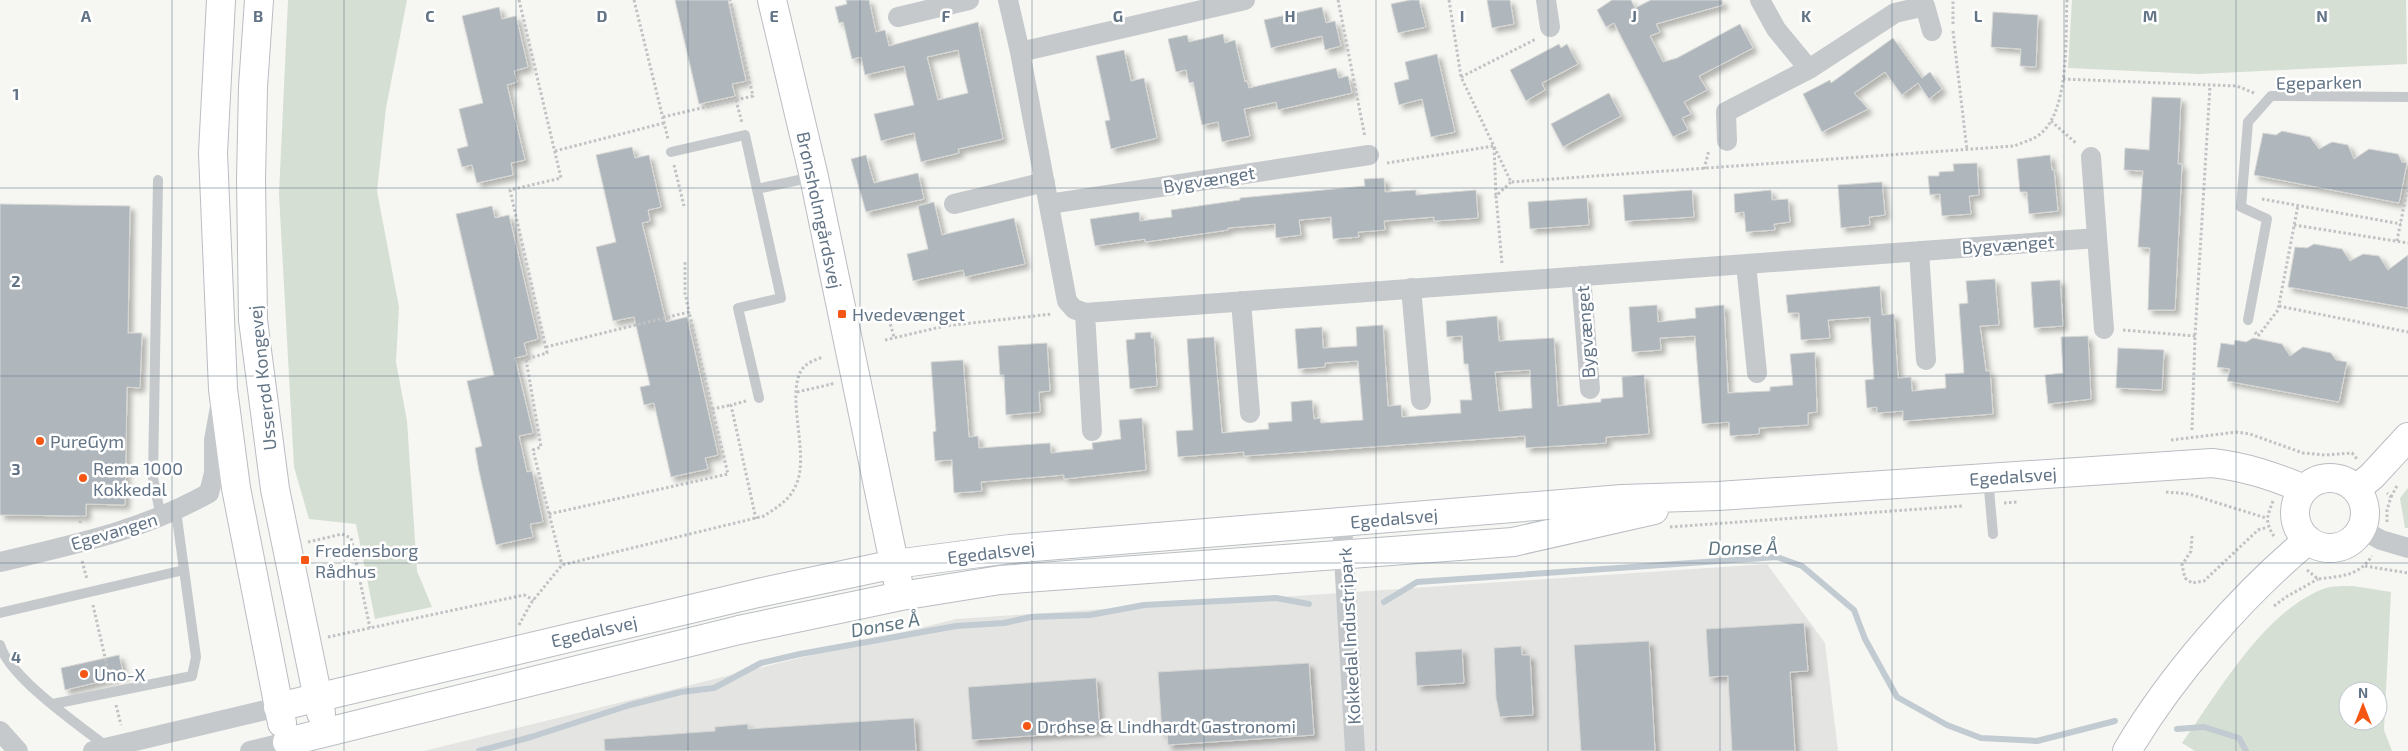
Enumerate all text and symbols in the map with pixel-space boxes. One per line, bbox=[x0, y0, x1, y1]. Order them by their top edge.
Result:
text: A bbox=[81, 6, 92, 25]
text: B bbox=[253, 6, 263, 25]
text: C bbox=[425, 6, 435, 25]
text: D bbox=[597, 6, 608, 25]
text: E bbox=[769, 6, 779, 25]
text: F bbox=[942, 6, 951, 25]
text: G bbox=[1113, 6, 1123, 25]
text: H bbox=[1284, 6, 1296, 25]
text: I bbox=[1460, 6, 1464, 25]
text: J bbox=[1631, 6, 1637, 25]
text: K bbox=[1801, 6, 1812, 25]
text: L bbox=[1974, 6, 1983, 25]
text: M bbox=[2143, 6, 2157, 25]
text: N bbox=[2316, 6, 2328, 25]
street label: Egeparken bbox=[2276, 70, 2362, 94]
text: 1 bbox=[13, 84, 19, 103]
street label: Brønsholmgårdsvej bbox=[793, 130, 847, 290]
street label: Bygvænget bbox=[1161, 161, 1257, 197]
street label: Bygvænget bbox=[1961, 230, 2055, 258]
text: 2 bbox=[11, 271, 21, 290]
street label: Bygvænget bbox=[1571, 285, 1599, 379]
place label: Hvedevænget bbox=[852, 303, 965, 325]
street label: Usserød Kongevej bbox=[243, 304, 281, 452]
marker: Hvedevænget bbox=[836, 308, 848, 320]
place label: PureGym bbox=[50, 430, 124, 452]
marker: PureGym bbox=[34, 435, 46, 447]
place label: Rema 1000 Kokkedal bbox=[93, 457, 183, 500]
text: 3 bbox=[11, 459, 21, 478]
street label: Egedalsvej bbox=[1968, 462, 2058, 490]
marker: Rema 1000 Kokkedal bbox=[77, 472, 89, 484]
street label: Egedalsvej bbox=[1349, 503, 1439, 533]
street label: Egevangen bbox=[68, 507, 160, 555]
water label: Donse Å bbox=[1708, 535, 1778, 559]
street label: Egedalsvej bbox=[946, 536, 1036, 568]
place label: Fredensborg Rådhus bbox=[315, 539, 418, 582]
street label: Kokkedal Industripark bbox=[1333, 547, 1365, 725]
marker: Fredensborg Rådhus bbox=[299, 554, 311, 566]
water label: Donse Å bbox=[849, 607, 921, 641]
street label: Egedalsvej bbox=[549, 610, 639, 652]
text: 4 bbox=[11, 647, 21, 666]
place label: Uno-X bbox=[94, 663, 145, 685]
marker: Uno-X bbox=[78, 668, 90, 680]
north arrow bbox=[2338, 681, 2388, 731]
text: N bbox=[2358, 684, 2368, 701]
place label: Drøhse & Lindhardt Gastronomi bbox=[1037, 715, 1296, 737]
marker: Drøhse & Lindhardt Gastronomi bbox=[1021, 720, 1033, 732]

